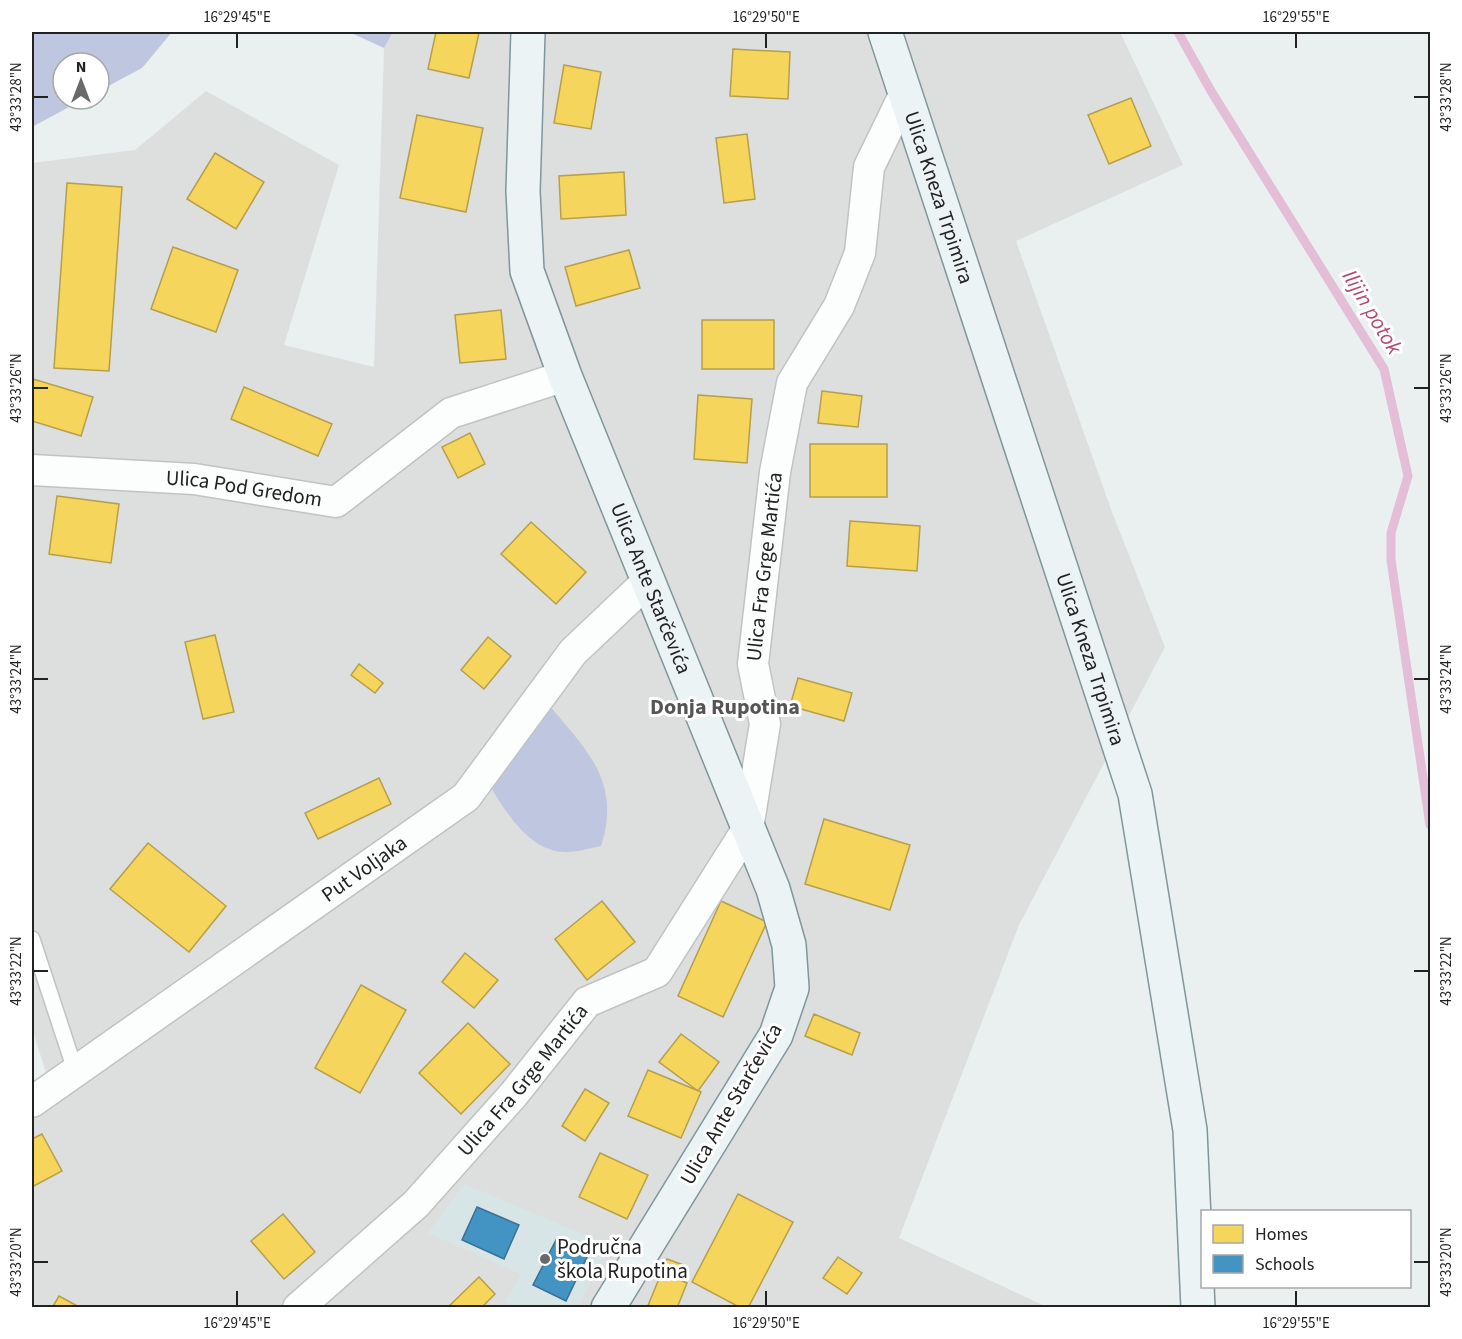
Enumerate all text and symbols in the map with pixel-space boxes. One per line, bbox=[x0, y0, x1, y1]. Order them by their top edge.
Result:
text: 16°29'45"E bbox=[203, 7, 271, 28]
text: 16°29'50"E bbox=[732, 7, 800, 28]
text: 16°29'55"E bbox=[1262, 7, 1330, 28]
north arrow bbox=[51, 51, 111, 111]
text: N bbox=[76, 56, 86, 78]
text: 43°33'28"N bbox=[6, 62, 27, 132]
text: 43°33'28"N bbox=[1436, 62, 1457, 132]
street label: Ulica Kneza Trpimira bbox=[897, 107, 982, 288]
water label: Ilijin potok bbox=[1334, 263, 1410, 361]
text: 43°33'26"N bbox=[6, 353, 27, 423]
text: 43°33'26"N bbox=[1436, 353, 1457, 423]
street label: Ulica Pod Gredom bbox=[165, 462, 324, 515]
street label: Ulica Fra Grge Martića bbox=[738, 471, 790, 663]
street label: Ulica Ante Starčevića bbox=[603, 498, 699, 678]
street label: Ulica Kneza Trpimira bbox=[1048, 569, 1133, 749]
text: 43°33'24"N bbox=[6, 644, 27, 714]
text: 43°33'24"N bbox=[1436, 644, 1457, 714]
district label: Donja Rupotina bbox=[650, 691, 800, 723]
street label: Put Voljaka bbox=[315, 828, 413, 909]
text: 43°33'22"N bbox=[6, 936, 27, 1006]
text: 43°33'22"N bbox=[1436, 936, 1457, 1006]
street label: Ulica Fra Grge Martića bbox=[450, 997, 595, 1163]
street label: Ulica Ante Starčevića bbox=[672, 1018, 790, 1190]
legend bbox=[1201, 1210, 1411, 1288]
text: Homes bbox=[1255, 1222, 1308, 1247]
text: 43°33'20"N bbox=[6, 1227, 27, 1297]
text: 43°33'20"N bbox=[1436, 1227, 1457, 1297]
place label: Područna škola Rupotina bbox=[557, 1232, 688, 1286]
marker: Područna škola Rupotina bbox=[538, 1252, 552, 1266]
text: Schools bbox=[1255, 1252, 1314, 1277]
text: 16°29'45"E bbox=[203, 1313, 271, 1334]
text: 16°29'50"E bbox=[732, 1313, 800, 1334]
text: 16°29'55"E bbox=[1262, 1313, 1330, 1334]

